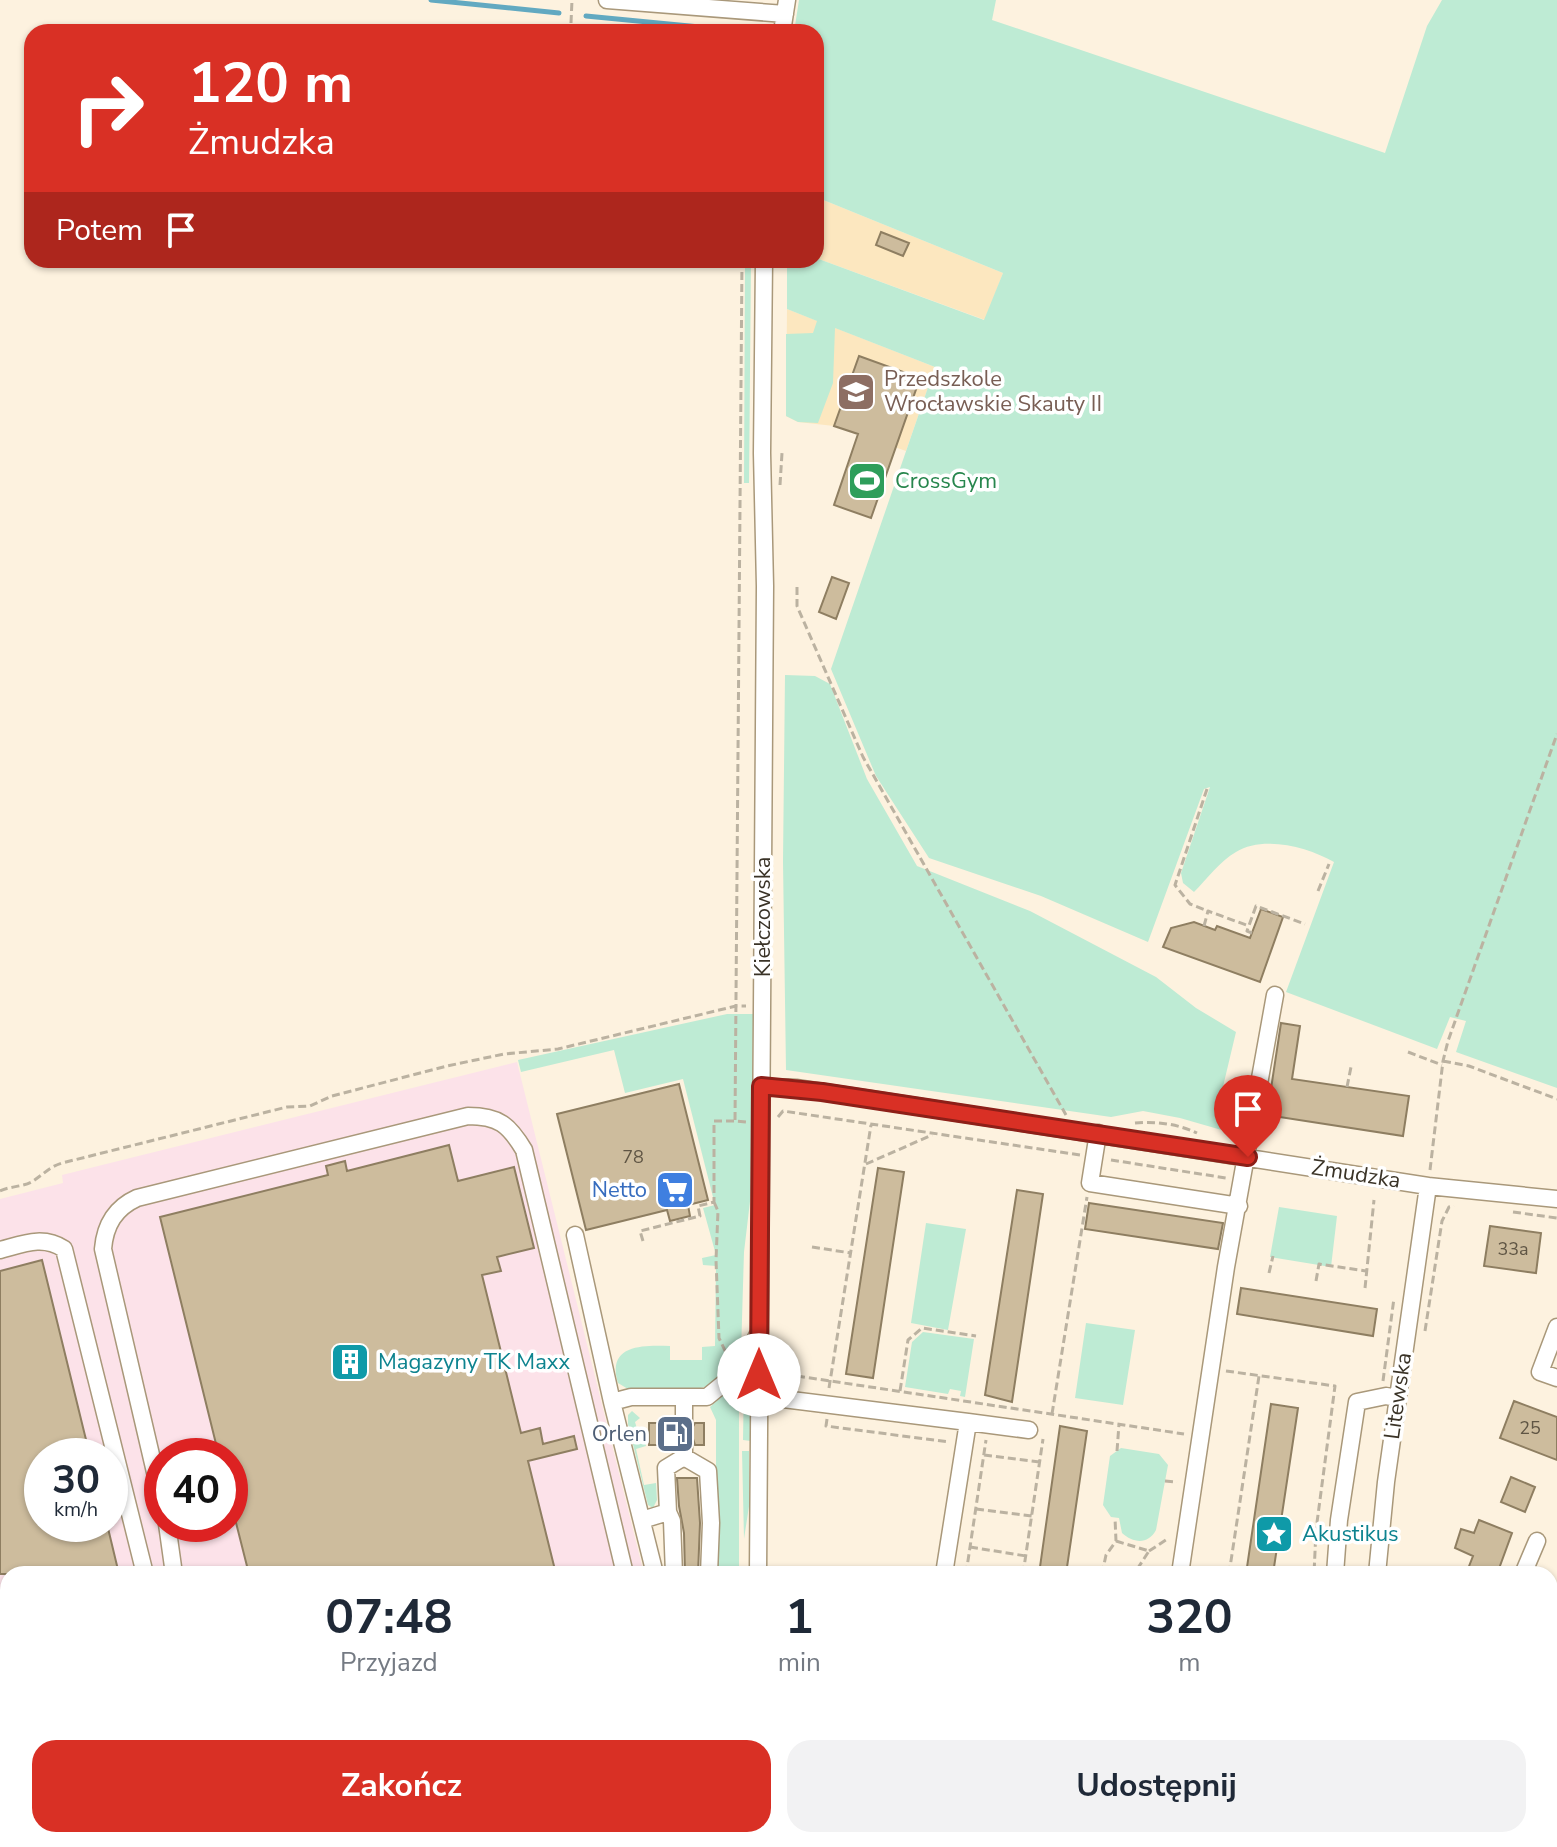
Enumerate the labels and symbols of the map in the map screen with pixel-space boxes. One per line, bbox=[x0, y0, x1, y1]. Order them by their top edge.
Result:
place label: Przedszkole Wrocławskie Skauty II bbox=[884, 364, 1102, 419]
school or university icon: Przedszkole Wrocławskie Skauty II bbox=[835, 371, 877, 413]
sports icon: CrossGym bbox=[846, 460, 888, 502]
place label: CrossGym bbox=[895, 466, 997, 496]
street label: Kiełczowska bbox=[748, 857, 778, 977]
pin bbox=[1214, 1075, 1282, 1157]
house number: 78 bbox=[622, 1145, 644, 1169]
street label: Żmudzka bbox=[1309, 1152, 1403, 1196]
supermarket icon: Netto bbox=[654, 1169, 696, 1211]
place label: Netto bbox=[592, 1175, 647, 1205]
house number: 33a bbox=[1497, 1237, 1529, 1261]
position arrow bbox=[717, 1333, 801, 1417]
building icon: Magazyny TK Maxx bbox=[329, 1341, 371, 1383]
place label: Magazyny TK Maxx bbox=[378, 1347, 570, 1377]
street label: Litewska bbox=[1377, 1351, 1419, 1441]
fuel station icon: Orlen bbox=[654, 1413, 696, 1455]
house number: 25 bbox=[1519, 1416, 1541, 1440]
place label: Orlen bbox=[592, 1419, 647, 1449]
speed limit sign: 40 bbox=[144, 1438, 248, 1542]
place icon: Akustikus bbox=[1253, 1513, 1295, 1555]
place label: Akustikus bbox=[1302, 1519, 1399, 1549]

